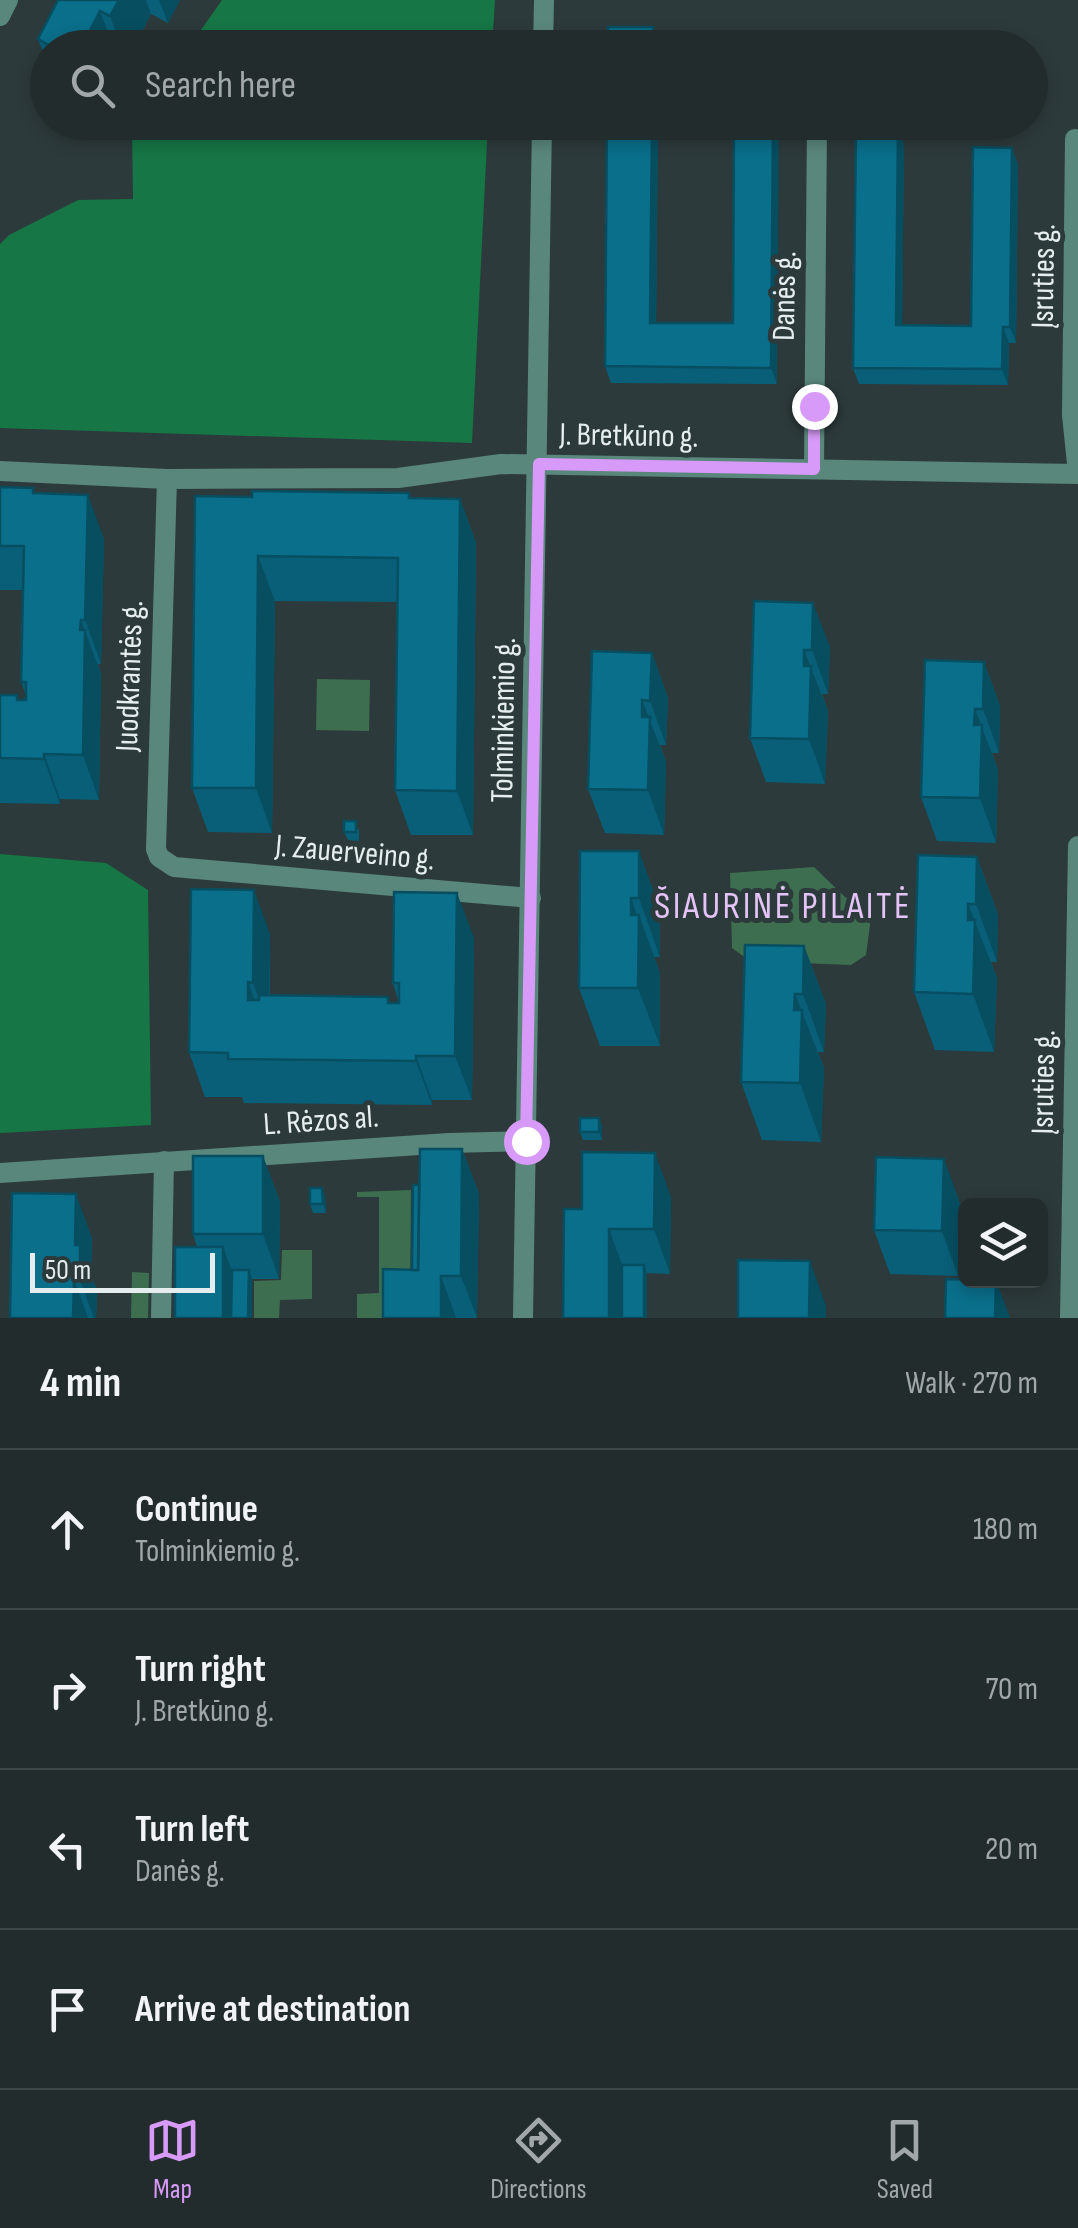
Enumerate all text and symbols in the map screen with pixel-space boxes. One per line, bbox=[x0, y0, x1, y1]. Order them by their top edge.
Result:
search box bbox=[30, 30, 1048, 140]
icon: search bbox=[65, 58, 120, 113]
text: Search here bbox=[145, 63, 296, 108]
street label: Įsruties g. bbox=[1024, 223, 1064, 329]
street label: Danės g. bbox=[765, 251, 805, 341]
route end bbox=[792, 384, 838, 430]
street label: J. Bretkūno g. bbox=[558, 415, 699, 457]
street label: Juodkrantės g. bbox=[108, 600, 152, 753]
street label: Tolminkiemio g. bbox=[483, 637, 525, 803]
street label: J. Zauerveino g. bbox=[273, 827, 436, 879]
district label: ŠIAURINĖ PILAITĖ bbox=[654, 884, 912, 929]
street label: Įsruties g. bbox=[1024, 1029, 1064, 1135]
street label: L. Rėzos al. bbox=[262, 1098, 380, 1144]
route start bbox=[504, 1119, 550, 1165]
map controls bbox=[958, 1198, 1048, 1288]
button: layers bbox=[958, 1198, 1048, 1288]
scale bar bbox=[30, 1248, 215, 1292]
text: 50 m bbox=[45, 1254, 91, 1287]
text: 4 min bbox=[40, 1358, 121, 1409]
text: Walk · 270 m bbox=[905, 1364, 1038, 1403]
text: Continue bbox=[135, 1487, 258, 1532]
icon: ahead bbox=[40, 1502, 95, 1557]
text: 180 m bbox=[973, 1510, 1038, 1549]
text: Tolminkiemio g. bbox=[135, 1532, 300, 1571]
text: Turn right bbox=[135, 1647, 266, 1692]
icon: right bbox=[40, 1662, 95, 1717]
text: 70 m bbox=[985, 1670, 1038, 1709]
text: J. Bretkūno g. bbox=[135, 1692, 274, 1731]
text: Turn left bbox=[135, 1807, 249, 1852]
icon: left bbox=[40, 1822, 95, 1877]
text: 20 m bbox=[985, 1830, 1038, 1869]
text: Danės g. bbox=[135, 1852, 225, 1891]
icon: arrive bbox=[40, 1982, 95, 2037]
text: Arrive at destination bbox=[135, 1987, 410, 2032]
tab: Map bbox=[145, 2113, 200, 2206]
tab: Directions bbox=[490, 2113, 587, 2206]
tab: Saved bbox=[877, 2113, 933, 2206]

